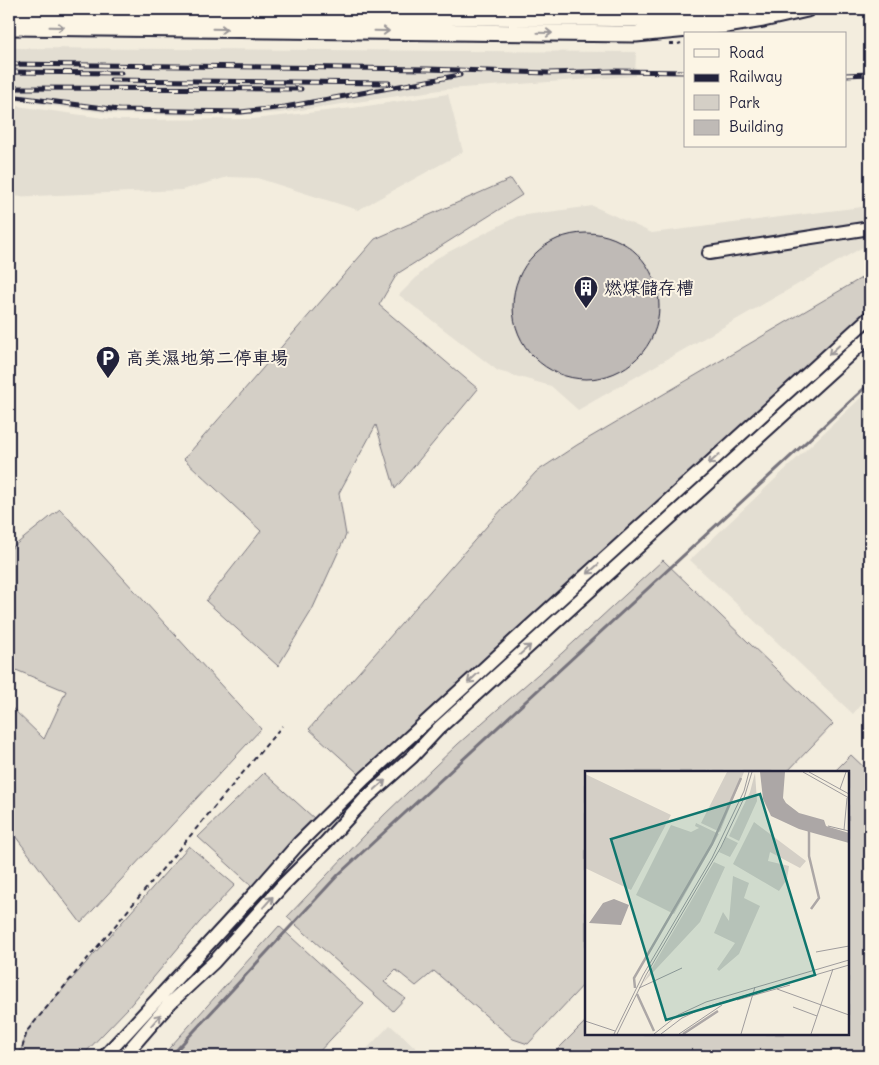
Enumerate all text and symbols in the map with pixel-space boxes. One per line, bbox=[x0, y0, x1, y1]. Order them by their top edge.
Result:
one-way arrow bbox=[49, 22, 65, 32]
one-way arrow bbox=[212, 24, 228, 34]
one-way arrow bbox=[374, 26, 390, 36]
one-way arrow bbox=[536, 28, 553, 38]
legend bbox=[684, 32, 846, 148]
text: Road bbox=[729, 43, 764, 62]
text: Railway bbox=[729, 67, 783, 86]
text: Park bbox=[729, 93, 760, 112]
text: Building bbox=[729, 117, 784, 136]
building icon: 燃煤儲存槽 bbox=[573, 275, 599, 309]
place label: 燃煤儲存槽 bbox=[604, 276, 694, 299]
one-way arrow bbox=[828, 344, 841, 356]
parking icon: 高美濕地第二停車場 bbox=[95, 345, 121, 379]
place label: 高美濕地第二停車場 bbox=[126, 346, 288, 369]
one-way arrow bbox=[707, 454, 720, 465]
one-way arrow bbox=[587, 563, 600, 574]
one-way arrow bbox=[518, 644, 531, 656]
one-way arrow bbox=[467, 672, 480, 684]
inset map bbox=[585, 771, 849, 1035]
one-way arrow bbox=[374, 779, 387, 791]
one-way arrow bbox=[262, 896, 273, 909]
one-way arrow bbox=[150, 1013, 162, 1026]

